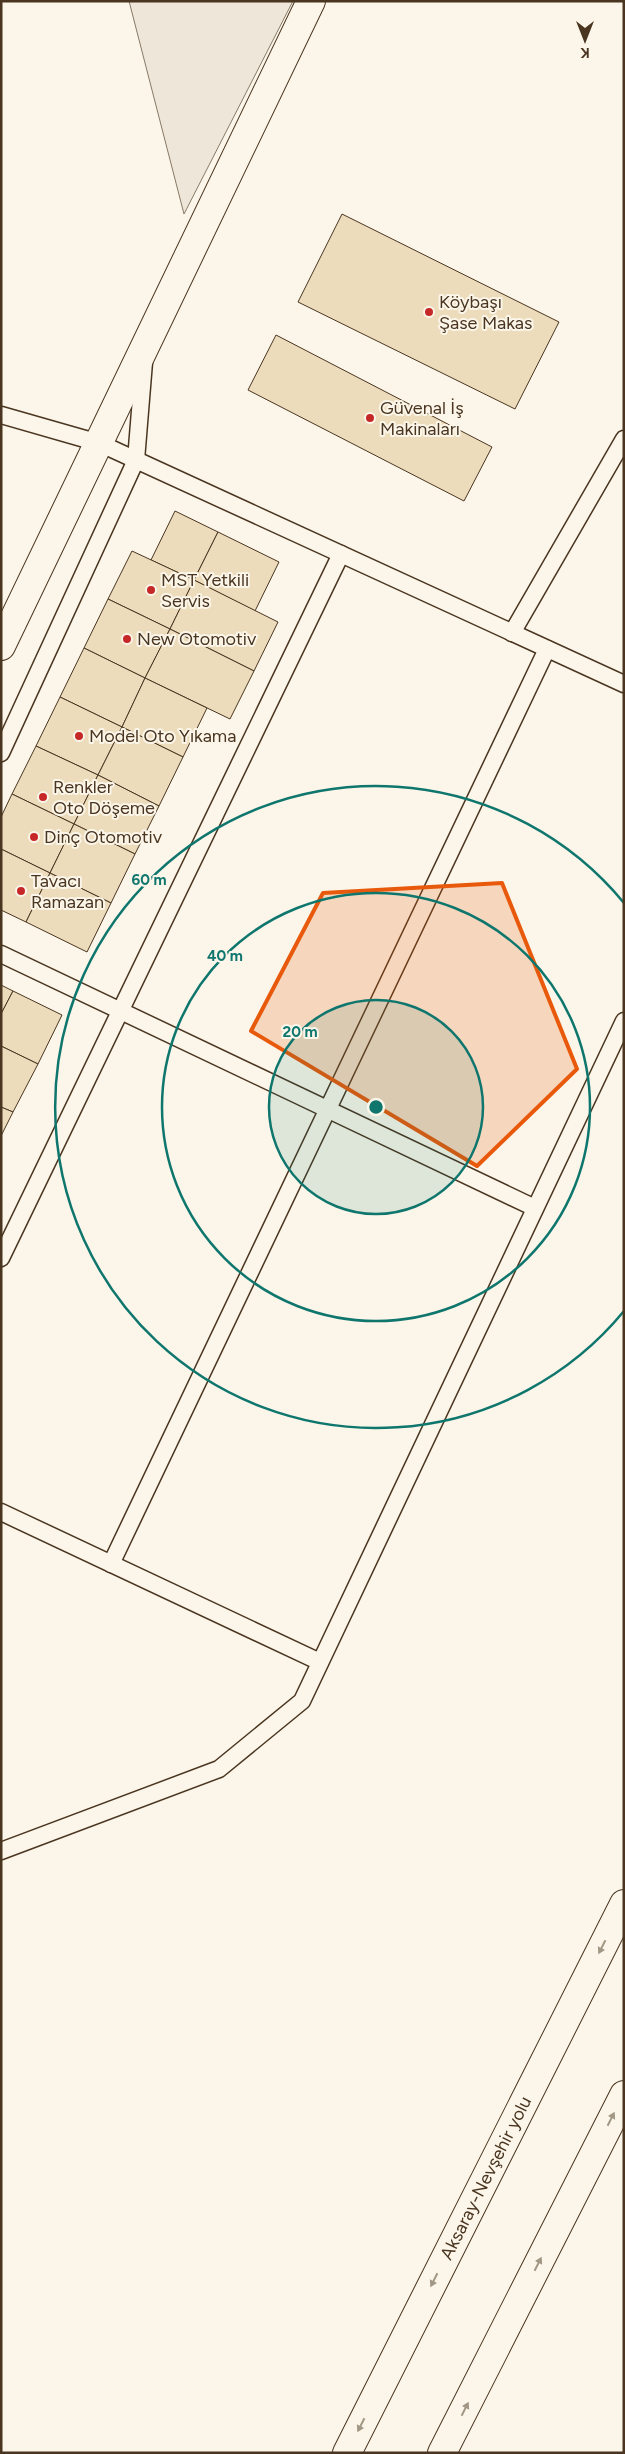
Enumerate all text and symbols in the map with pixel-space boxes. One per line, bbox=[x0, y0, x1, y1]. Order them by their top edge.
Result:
north arrow bbox=[560, 15, 610, 65]
text: K bbox=[580, 44, 590, 61]
place label: Köybaşı Şase Makas bbox=[439, 291, 532, 334]
marker: Köybaşı Şase Makas bbox=[423, 306, 435, 318]
place label: Güvenal İş Makinaları bbox=[380, 397, 464, 440]
marker: Güvenal İş Makinaları bbox=[364, 412, 376, 424]
place label: MST Yetkili Servis bbox=[161, 569, 249, 612]
marker: MST Yetkili Servis bbox=[145, 584, 157, 596]
place label: New Otomotiv bbox=[137, 628, 257, 650]
marker: New Otomotiv bbox=[121, 633, 133, 645]
place label: Model Oto Yıkama bbox=[89, 725, 236, 747]
marker: Model Oto Yıkama bbox=[73, 730, 85, 742]
place label: Renkler Oto Döşeme bbox=[53, 776, 155, 819]
marker: Renkler Oto Döşeme bbox=[37, 791, 49, 803]
place label: Dinç Otomotiv bbox=[44, 826, 163, 848]
marker: Dinç Otomotiv bbox=[28, 831, 40, 843]
place label: Tavacı Ramazan bbox=[31, 870, 104, 913]
text: 60 m bbox=[131, 871, 167, 889]
marker: Tavacı Ramazan bbox=[15, 885, 27, 897]
text: 40 m bbox=[207, 947, 243, 965]
text: 20 m bbox=[282, 1023, 318, 1041]
centre of rings bbox=[367, 1098, 385, 1116]
one-way arrow bbox=[598, 1940, 606, 1955]
street label: Aksaray-Nevşehir yolu bbox=[435, 2093, 536, 2263]
one-way arrow bbox=[607, 2112, 615, 2127]
one-way arrow bbox=[534, 2257, 542, 2272]
one-way arrow bbox=[430, 2273, 438, 2287]
one-way arrow bbox=[461, 2402, 469, 2416]
one-way arrow bbox=[357, 2418, 365, 2432]

